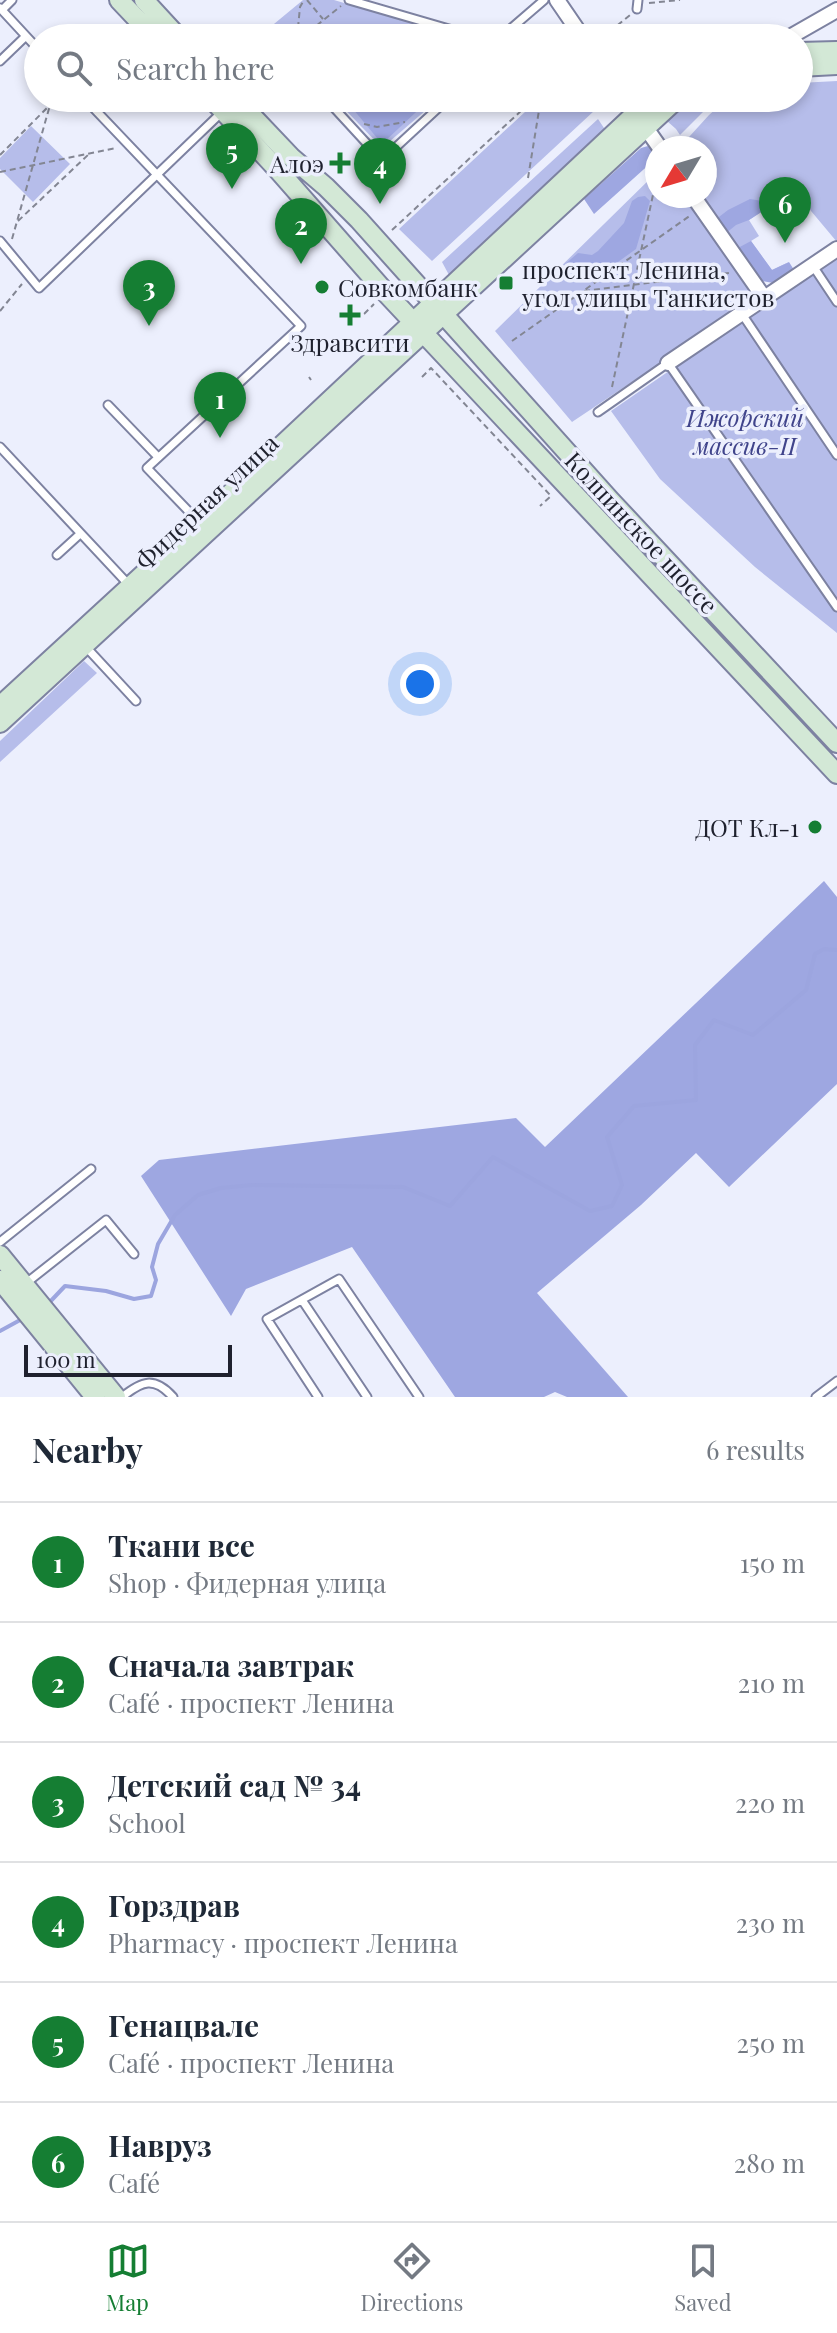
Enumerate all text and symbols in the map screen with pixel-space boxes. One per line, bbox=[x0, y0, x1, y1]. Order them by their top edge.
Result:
search box bbox=[24, 24, 813, 112]
icon: search bbox=[52, 46, 96, 90]
text: Search here bbox=[116, 48, 275, 88]
pin: 5 bbox=[206, 123, 258, 189]
north arrow bbox=[645, 136, 717, 208]
pin: 4 bbox=[354, 138, 406, 204]
place label: Алоэ bbox=[269, 147, 324, 179]
marker: Алоэ bbox=[331, 154, 349, 172]
pin: 6 bbox=[759, 177, 811, 243]
pin: 2 bbox=[275, 198, 327, 264]
place label: проспект Ленина, угол улицы Танкистов bbox=[521, 253, 774, 313]
pin: 3 bbox=[123, 260, 175, 326]
place label: Совкомбанк bbox=[338, 271, 478, 303]
marker: проспект Ленина, угол улицы Танкистов bbox=[497, 274, 515, 292]
marker: Совкомбанк bbox=[313, 278, 331, 296]
marker: Здравсити bbox=[341, 306, 359, 324]
place label: Здравсити bbox=[290, 326, 410, 358]
pin: 1 bbox=[194, 372, 246, 438]
park label: Ижорский массив-II bbox=[685, 401, 804, 461]
street label: Фидерная улица bbox=[128, 426, 284, 576]
street label: Колпинское шоссе bbox=[559, 444, 725, 620]
your location bbox=[400, 664, 440, 704]
place label: ДОТ Кл-1 bbox=[695, 811, 799, 843]
marker: ДОТ Кл-1 bbox=[806, 818, 824, 836]
scale bar bbox=[24, 1341, 232, 1377]
text: 100 m bbox=[36, 1344, 96, 1374]
text: Nearby bbox=[32, 1426, 143, 1472]
text: 6 results bbox=[706, 1432, 805, 1467]
text: Ткани все bbox=[108, 1525, 255, 1565]
text: 1 bbox=[53, 1545, 63, 1580]
text: 150 m bbox=[740, 1545, 805, 1580]
text: Shop · Фидерная улица bbox=[108, 1565, 386, 1600]
text: Сначала завтрак bbox=[108, 1645, 354, 1685]
text: 2 bbox=[51, 1665, 65, 1700]
text: 210 m bbox=[738, 1665, 805, 1700]
text: Café · проспект Ленина bbox=[108, 1685, 394, 1720]
text: Детский сад № 34 bbox=[108, 1765, 361, 1805]
text: 3 bbox=[52, 1785, 64, 1820]
text: 220 m bbox=[735, 1785, 805, 1820]
text: School bbox=[108, 1805, 186, 1840]
text: Горздрав bbox=[108, 1885, 240, 1925]
text: 4 bbox=[51, 1905, 65, 1940]
text: 230 m bbox=[736, 1905, 805, 1940]
text: Pharmacy · проспект Ленина bbox=[108, 1925, 458, 1960]
text: Генацвале bbox=[108, 2005, 259, 2045]
text: 5 bbox=[52, 2025, 64, 2060]
text: 250 m bbox=[737, 2025, 805, 2060]
text: Café · проспект Ленина bbox=[108, 2045, 394, 2080]
text: Навруз bbox=[108, 2125, 212, 2165]
text: 6 bbox=[51, 2145, 65, 2180]
text: 280 m bbox=[734, 2145, 805, 2180]
text: Café bbox=[108, 2165, 160, 2200]
tab: Map bbox=[106, 2239, 150, 2317]
tab: Directions bbox=[361, 2239, 463, 2317]
tab: Saved bbox=[674, 2239, 732, 2317]

